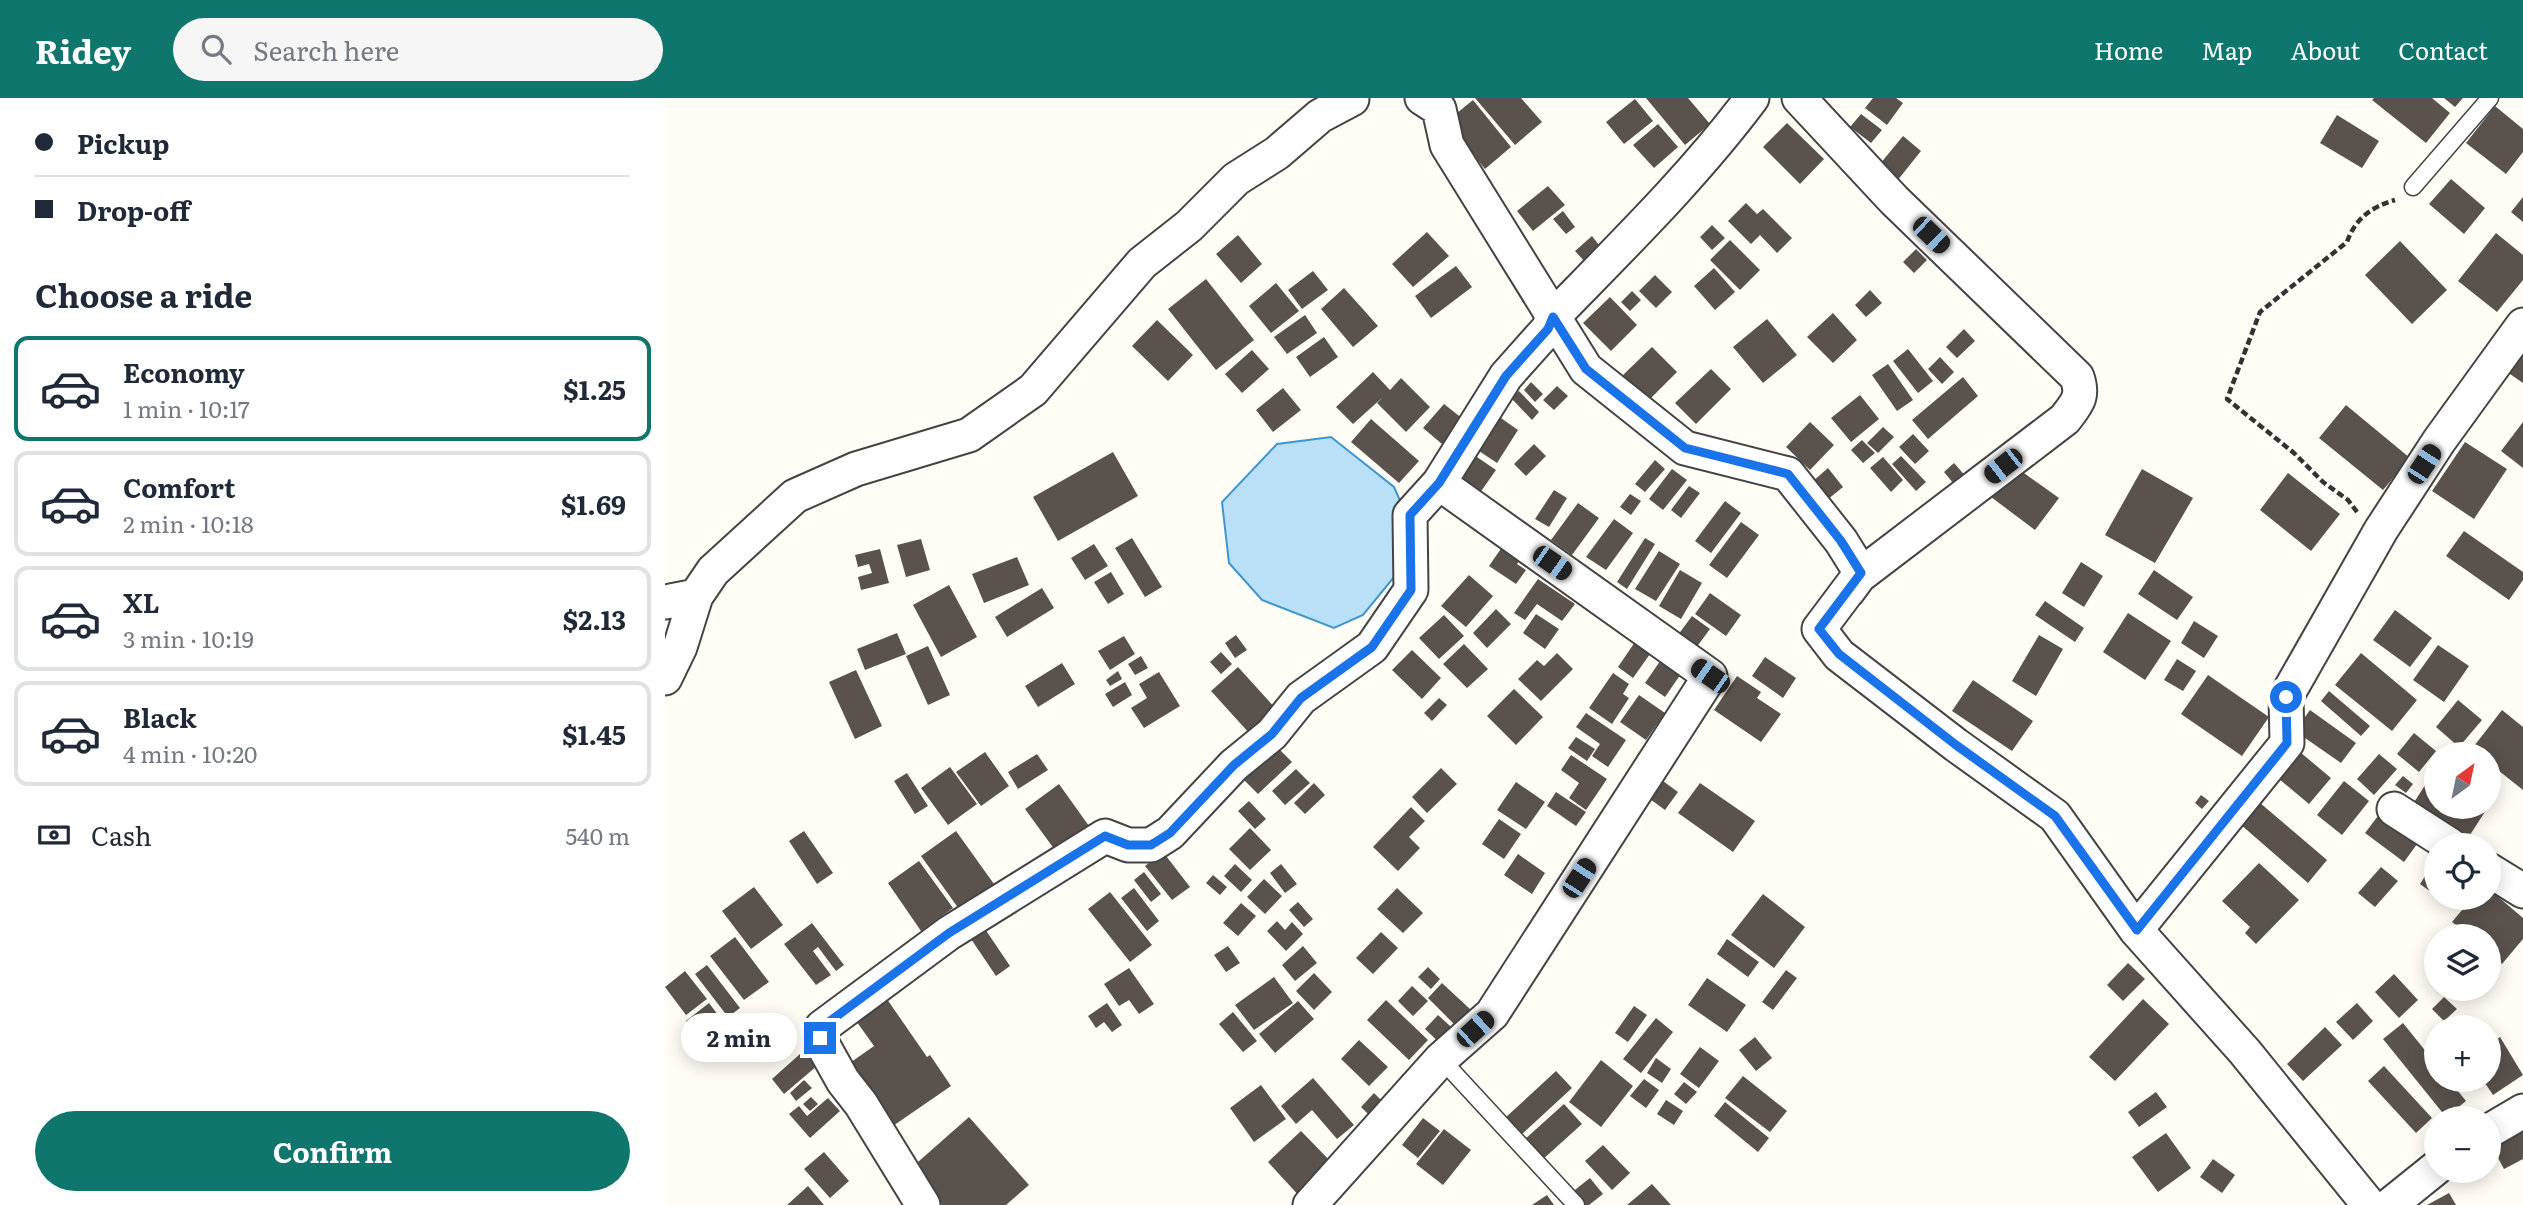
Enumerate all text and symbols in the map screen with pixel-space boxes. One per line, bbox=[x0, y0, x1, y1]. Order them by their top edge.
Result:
search box bbox=[173, 18, 663, 81]
text: Ridey bbox=[35, 25, 131, 74]
icon: search bbox=[197, 30, 235, 68]
text: Search here bbox=[253, 30, 399, 69]
text: Home bbox=[2094, 32, 2163, 67]
text: Map bbox=[2201, 32, 2252, 67]
text: About bbox=[2290, 32, 2360, 67]
text: Contact bbox=[2398, 32, 2488, 67]
text: Pickup bbox=[77, 123, 169, 162]
text: Drop-off bbox=[77, 190, 190, 229]
car bbox=[1909, 213, 1954, 257]
text: Choose a ride bbox=[35, 270, 252, 318]
text: Economy bbox=[123, 352, 245, 391]
icon: car bbox=[39, 357, 102, 420]
text: $1.25 bbox=[563, 369, 626, 408]
text: 1 min · 10:17 bbox=[123, 391, 250, 425]
car bbox=[2404, 441, 2445, 487]
car bbox=[1980, 445, 2027, 487]
text: Comfort bbox=[123, 467, 235, 506]
icon: car bbox=[39, 472, 102, 535]
text: $1.69 bbox=[561, 484, 626, 523]
text: 2 min · 10:18 bbox=[123, 506, 254, 540]
car bbox=[1529, 542, 1576, 584]
text: XL bbox=[123, 582, 160, 621]
icon: car bbox=[39, 587, 102, 650]
text: $2.13 bbox=[563, 599, 626, 638]
text: 3 min · 10:19 bbox=[123, 621, 254, 655]
car bbox=[1687, 655, 1734, 697]
route start bbox=[2270, 681, 2302, 713]
text: Black bbox=[123, 697, 197, 736]
icon: car bbox=[39, 702, 102, 765]
text: $1.45 bbox=[562, 714, 626, 753]
text: 4 min · 10:20 bbox=[123, 736, 257, 770]
north arrow bbox=[2424, 742, 2501, 819]
map controls bbox=[2424, 742, 2501, 1183]
text: Cash bbox=[91, 815, 152, 854]
icon: cash bbox=[35, 816, 73, 854]
text: 540 m bbox=[565, 818, 630, 852]
button: locate bbox=[2424, 833, 2501, 910]
car bbox=[1559, 855, 1600, 901]
button: layers bbox=[2424, 924, 2501, 1001]
car bbox=[1453, 1007, 1498, 1051]
callout: 2 min bbox=[680, 1014, 795, 1062]
button: + bbox=[2424, 1015, 2501, 1092]
text: 2 min bbox=[707, 1020, 771, 1054]
route end bbox=[804, 1022, 836, 1054]
button: − bbox=[2424, 1106, 2501, 1183]
button: Confirm bbox=[35, 1111, 630, 1191]

